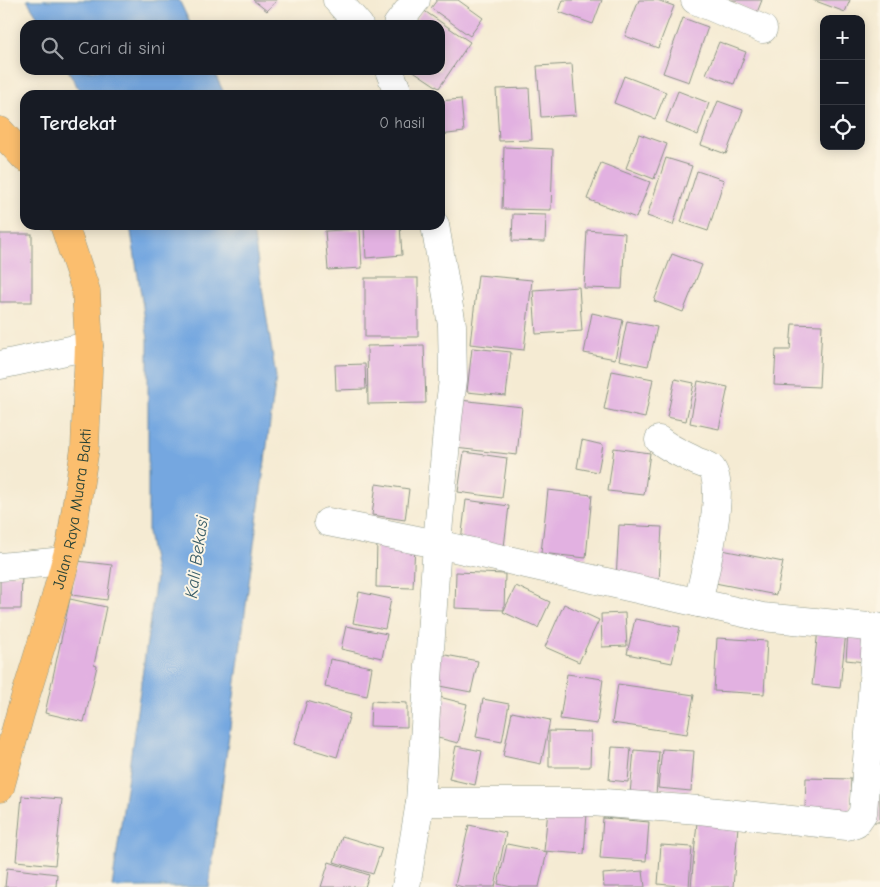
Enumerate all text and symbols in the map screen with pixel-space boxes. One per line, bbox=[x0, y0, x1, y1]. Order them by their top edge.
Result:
map controls bbox=[820, 15, 865, 150]
button: + bbox=[820, 15, 865, 60]
search box bbox=[20, 20, 445, 75]
icon: search bbox=[38, 34, 66, 62]
text: Cari di sini bbox=[78, 37, 165, 59]
button: − bbox=[820, 60, 865, 105]
button: locate bbox=[820, 105, 865, 150]
text: Terdekat bbox=[40, 111, 116, 135]
text: 0 hasil bbox=[379, 114, 425, 132]
street label: Jalan Raya Muara Bakti bbox=[49, 428, 95, 591]
water label: Kali Bekasi bbox=[181, 513, 213, 600]

